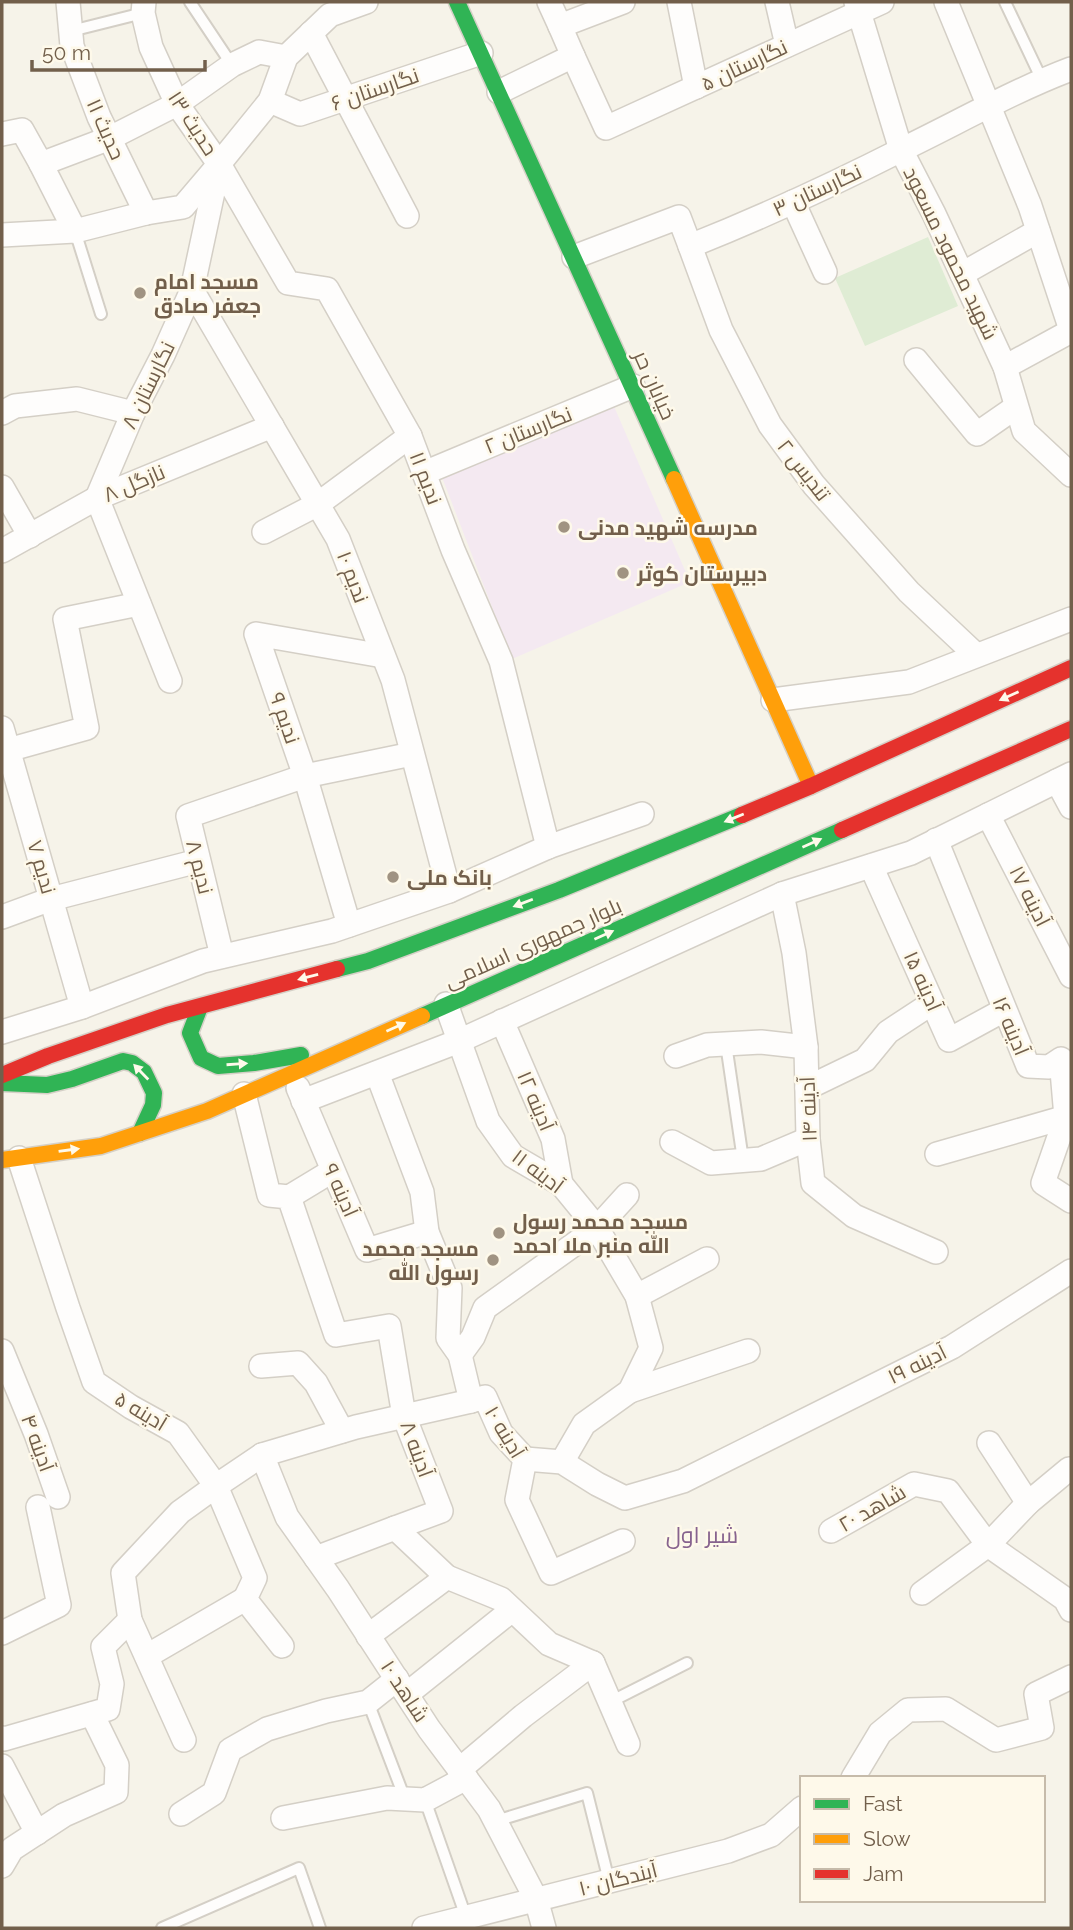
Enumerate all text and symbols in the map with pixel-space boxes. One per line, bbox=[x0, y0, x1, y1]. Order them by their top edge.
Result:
scale bar bbox=[32, 28, 205, 72]
street label: نگارستان ۵ bbox=[697, 34, 792, 97]
text: 50 m bbox=[42, 40, 91, 65]
street label: نگارستان ۶ bbox=[328, 62, 423, 117]
street label: حدیث ۱۳ bbox=[163, 86, 223, 160]
street label: حدیث ۱۱ bbox=[82, 95, 130, 163]
street label: نگارستان ۳ bbox=[768, 158, 866, 222]
street label: شهید محمود مسعود bbox=[897, 163, 1004, 344]
place label: مسجد امام جعفر صادق bbox=[154, 269, 261, 319]
marker: مسجد امام جعفر صادق bbox=[132, 285, 148, 301]
street label: نگارستان ۸ bbox=[116, 337, 181, 433]
street label: خیابان حر bbox=[627, 346, 681, 424]
street label: نگارستان ۲ bbox=[481, 401, 576, 460]
street label: تندیس ۲ bbox=[771, 434, 836, 507]
street label: ندیم ۱۱ bbox=[403, 448, 447, 509]
street label: نازگل ۸ bbox=[99, 459, 169, 508]
place label: مدرسه شهید مدنی bbox=[578, 515, 758, 541]
marker: مدرسه شهید مدنی bbox=[556, 519, 572, 535]
street label: ندیم ۱۰ bbox=[330, 548, 374, 607]
place label: دبیرستان کوثر bbox=[636, 561, 767, 587]
marker: دبیرستان کوثر bbox=[615, 565, 631, 581]
street label: ندیم ۹ bbox=[263, 689, 305, 748]
one-way arrow bbox=[999, 690, 1019, 702]
one-way arrow bbox=[723, 812, 744, 823]
street label: ندیم ۷ bbox=[21, 837, 62, 897]
street label: ندیم ۸ bbox=[179, 837, 219, 897]
one-way arrow bbox=[802, 837, 822, 849]
street label: آدینه ۱۷ bbox=[1004, 862, 1056, 931]
place label: بانک ملی bbox=[407, 865, 492, 890]
marker: بانک ملی bbox=[385, 869, 401, 885]
street label: بلوار جمهوری اسلامی bbox=[440, 893, 626, 994]
one-way arrow bbox=[513, 898, 534, 909]
one-way arrow bbox=[593, 929, 614, 940]
street label: آدینه ۱۵ bbox=[899, 947, 947, 1015]
one-way arrow bbox=[297, 973, 318, 983]
street label: آدینه ۱۶ bbox=[987, 993, 1035, 1060]
one-way arrow bbox=[385, 1021, 406, 1032]
one-way arrow bbox=[226, 1058, 248, 1069]
one-way arrow bbox=[133, 1064, 149, 1081]
street label: آدینه ۱۲ bbox=[512, 1067, 560, 1135]
street label: آدینه ۱۴ bbox=[794, 1075, 822, 1142]
one-way arrow bbox=[58, 1144, 80, 1155]
street label: آدینه ۱۱ bbox=[507, 1144, 569, 1199]
street label: آدینه ۹ bbox=[318, 1159, 364, 1221]
place label: مسجد محمد رسول الله منبر ملا احمد bbox=[513, 1209, 688, 1258]
marker: مسجد محمد رسول الله منبر ملا احمد bbox=[491, 1225, 507, 1241]
place label: مسجد محمد رسول الله bbox=[362, 1236, 479, 1286]
marker: مسجد محمد رسول الله bbox=[485, 1252, 501, 1268]
street label: آدینه ۱۹ bbox=[883, 1339, 951, 1389]
street label: آدینه ۵ bbox=[110, 1386, 172, 1436]
street label: آدینه ۱۰ bbox=[480, 1401, 531, 1463]
street label: آدینه ۴ bbox=[16, 1411, 60, 1475]
street label: آدینه ۸ bbox=[395, 1417, 439, 1481]
street label: شاهد ۲۰ bbox=[834, 1479, 910, 1537]
district label: شیر اول bbox=[666, 1521, 738, 1549]
street label: شاهد ۱۰ bbox=[376, 1655, 434, 1727]
legend bbox=[800, 1776, 1045, 1902]
text: Fast bbox=[863, 1791, 903, 1816]
text: Slow bbox=[863, 1826, 911, 1851]
street label: آیندگان ۱۰ bbox=[576, 1857, 660, 1902]
text: Jam bbox=[863, 1861, 904, 1886]

